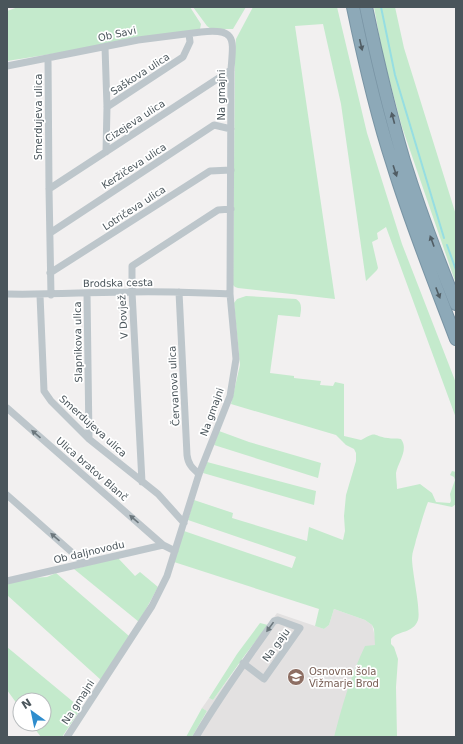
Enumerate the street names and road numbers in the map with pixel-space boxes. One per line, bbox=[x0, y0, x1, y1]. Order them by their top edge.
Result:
street label: Ob Savi bbox=[97, 25, 137, 43]
street label: Saškova ulica bbox=[108, 51, 172, 97]
street label: Na gmajni bbox=[216, 70, 227, 120]
street label: Smerdujeva ulica bbox=[33, 74, 44, 160]
street label: Cizejeva ulica bbox=[103, 98, 167, 144]
street label: Keržičeva ulica bbox=[100, 141, 168, 191]
street label: Lotričeva ulica bbox=[101, 184, 167, 232]
street label: Brodska cesta bbox=[83, 277, 153, 289]
street label: V Dovjež bbox=[116, 295, 130, 339]
street label: Slapnikova ulica bbox=[72, 301, 84, 383]
street label: Červanova ulica bbox=[165, 346, 182, 427]
street label: Na gmajni bbox=[198, 386, 226, 438]
street label: Smerdujeva ulica bbox=[57, 393, 129, 459]
street label: Ulica bratov Blanč bbox=[54, 435, 130, 503]
street label: Ob daljnovodu bbox=[52, 538, 126, 566]
street label: Na gaju bbox=[260, 626, 292, 664]
street label: Na gmajni bbox=[60, 678, 96, 726]

